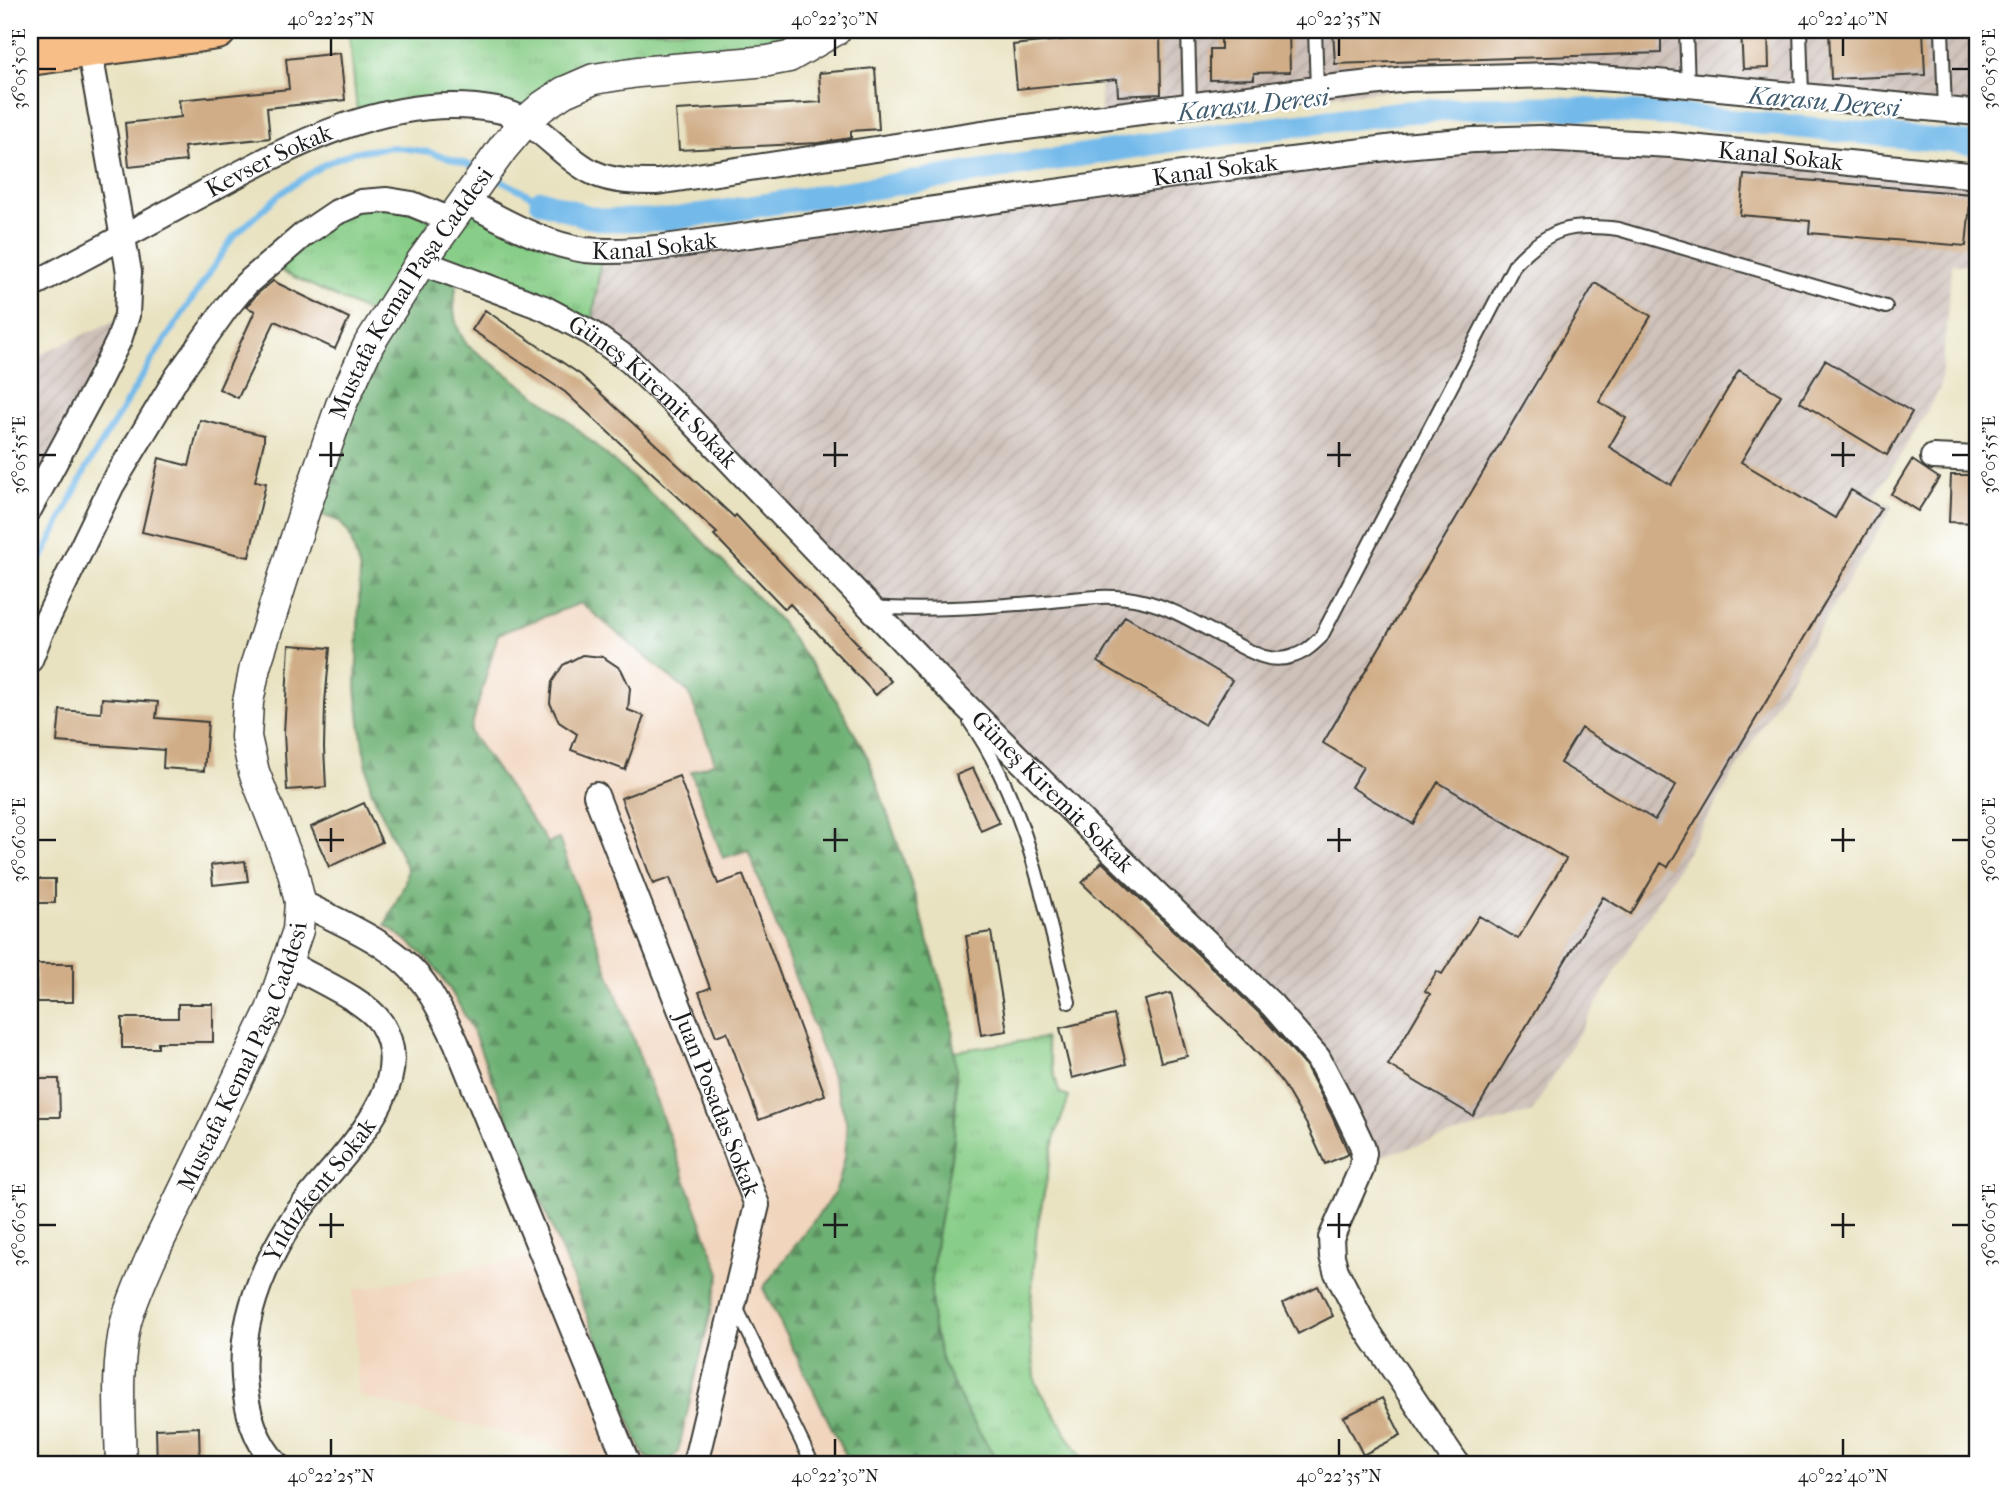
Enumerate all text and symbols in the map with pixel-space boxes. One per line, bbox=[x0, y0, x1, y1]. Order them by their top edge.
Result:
text: 40°22'25"N bbox=[287, 9, 375, 30]
text: 40°22'30"N bbox=[791, 9, 879, 30]
text: 40°22'35"N bbox=[1296, 9, 1382, 30]
text: 40°22'40"N bbox=[1798, 9, 1889, 30]
text: 36°05'50"E bbox=[9, 29, 30, 109]
text: 36°05'50"E bbox=[1979, 29, 2000, 109]
water label: Karasu Deresi bbox=[1745, 79, 1903, 124]
water label: Karasu Deresi bbox=[1174, 81, 1332, 128]
street label: Kevser Sokak bbox=[201, 118, 337, 203]
street label: Kanal Sokak bbox=[1717, 136, 1845, 176]
street label: Kanal Sokak bbox=[1151, 148, 1280, 192]
street label: Mustafa Kemal Paşa Caddesi bbox=[323, 162, 499, 422]
street label: Kanal Sokak bbox=[591, 226, 720, 265]
street label: Güneş Kiremit Sokak bbox=[564, 310, 744, 474]
text: 36°05'55"E bbox=[9, 416, 30, 494]
text: 36°05'55"E bbox=[1979, 416, 2000, 494]
street label: Güneş Kiremit Sokak bbox=[965, 705, 1140, 879]
text: 36°06'00"E bbox=[9, 797, 30, 883]
text: 36°06'00"E bbox=[1979, 797, 2000, 883]
street label: Mustafa Kemal Paşa Caddesi bbox=[171, 921, 313, 1196]
street label: Juan Posadas Sokak bbox=[668, 1005, 767, 1201]
street label: Yıldızkent Sokak bbox=[257, 1112, 382, 1267]
text: 36°06'05"E bbox=[9, 1184, 30, 1266]
text: 36°06'05"E bbox=[1979, 1184, 2000, 1266]
text: 40°22'25"N bbox=[287, 1466, 375, 1487]
text: 40°22'30"N bbox=[791, 1466, 879, 1487]
text: 40°22'35"N bbox=[1296, 1466, 1382, 1487]
text: 40°22'40"N bbox=[1798, 1466, 1889, 1487]

